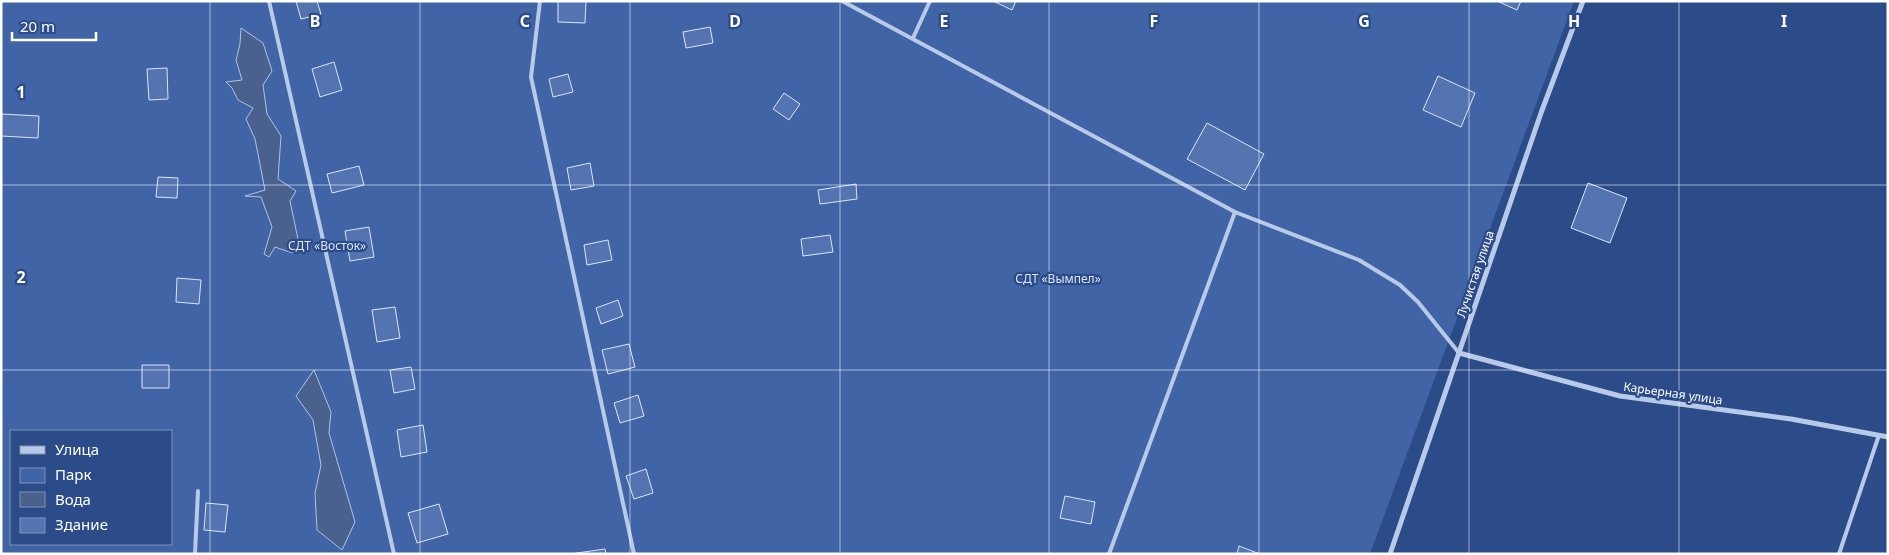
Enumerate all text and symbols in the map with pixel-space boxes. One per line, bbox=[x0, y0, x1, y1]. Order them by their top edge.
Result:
scale bar bbox=[12, 10, 96, 42]
text: B bbox=[310, 10, 320, 32]
text: C bbox=[520, 10, 530, 32]
text: D bbox=[729, 10, 741, 32]
text: E bbox=[940, 10, 949, 32]
text: F bbox=[1150, 10, 1158, 32]
text: G bbox=[1358, 10, 1370, 32]
text: H bbox=[1568, 10, 1580, 32]
text: I bbox=[1781, 10, 1787, 32]
text: 20 m bbox=[20, 16, 55, 36]
text: 1 bbox=[16, 81, 26, 103]
street label: Лучистая улица bbox=[1452, 228, 1498, 320]
park label: СДТ «Восток» bbox=[288, 237, 366, 254]
text: 2 bbox=[16, 266, 26, 288]
park label: СДТ «Вымпел» bbox=[1015, 270, 1101, 287]
street label: Карьерная улица bbox=[1622, 378, 1724, 408]
legend bbox=[10, 430, 172, 545]
text: Улица bbox=[55, 439, 99, 459]
text: Парк bbox=[55, 464, 91, 484]
text: Вода bbox=[55, 489, 91, 509]
text: Здание bbox=[55, 514, 108, 534]

